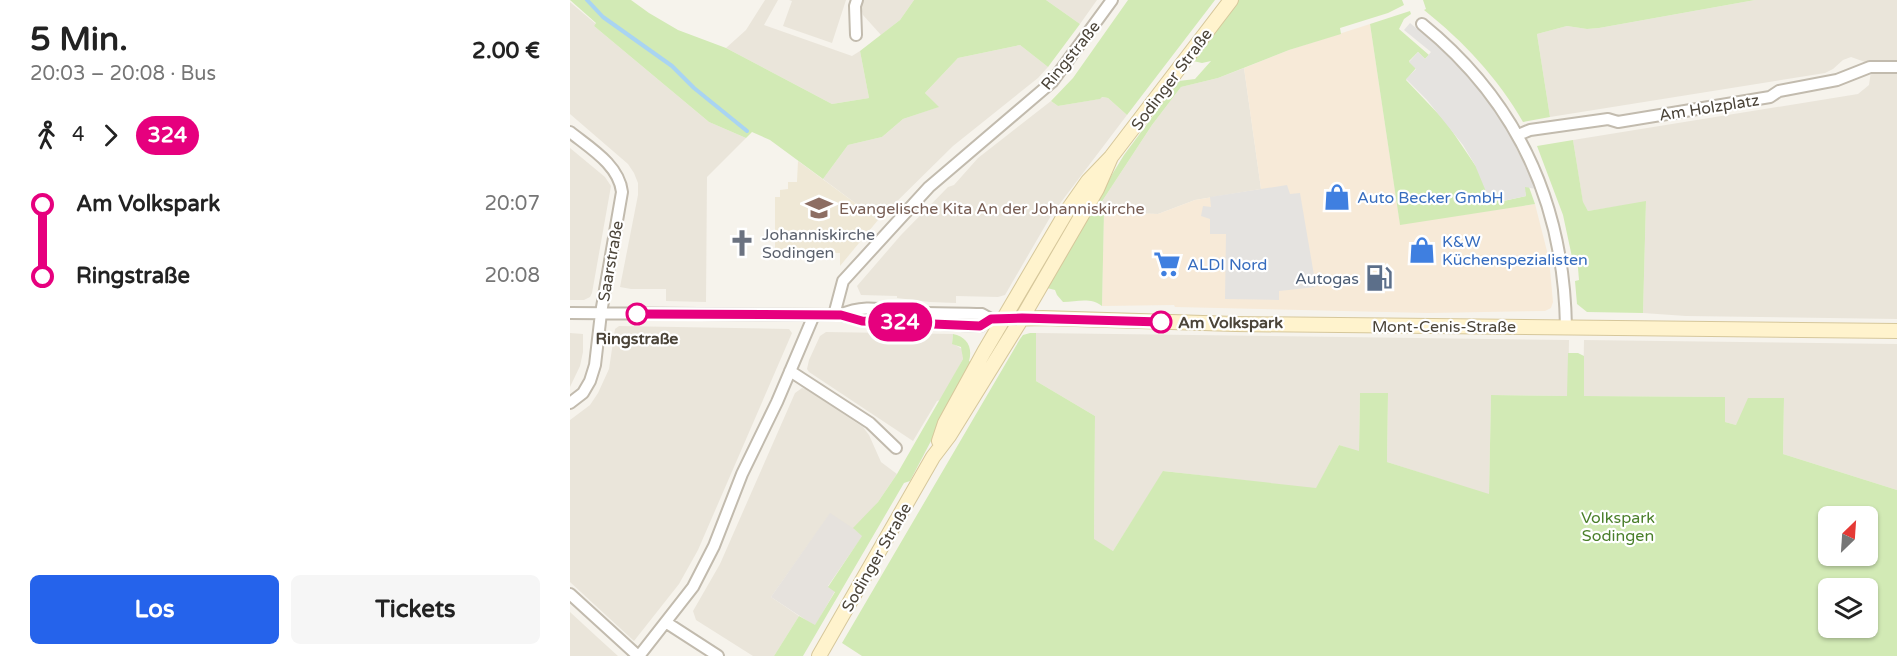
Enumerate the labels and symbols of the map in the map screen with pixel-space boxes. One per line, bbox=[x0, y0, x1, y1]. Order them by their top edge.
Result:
street label: Ringstraße bbox=[1037, 17, 1105, 94]
street label: Sodinger Straße bbox=[1127, 25, 1217, 134]
street label: Am Holzplatz bbox=[1658, 90, 1761, 126]
shop icon: Auto Becker GmbH bbox=[1322, 182, 1352, 212]
place label: Auto Becker GmbH bbox=[1357, 188, 1504, 208]
school or university icon: Evangelische Kita An der Johanniskirche bbox=[804, 193, 834, 223]
place label: Evangelische Kita An der Johanniskirche bbox=[839, 199, 1145, 219]
street label: Saarstraße bbox=[594, 219, 628, 303]
place label: Johanniskirche Sodingen bbox=[762, 225, 875, 263]
church icon: Johanniskirche Sodingen bbox=[727, 228, 757, 258]
place label: K&W Küchenspezialisten bbox=[1442, 232, 1588, 270]
shop icon: K&W Küchenspezialisten bbox=[1407, 235, 1437, 265]
supermarket icon: ALDI Nord bbox=[1152, 249, 1182, 279]
place label: ALDI Nord bbox=[1187, 255, 1267, 275]
fuel station icon: Autogas bbox=[1364, 263, 1394, 293]
place label: Autogas bbox=[1295, 269, 1359, 289]
line badge: 324 bbox=[866, 302, 934, 342]
marker: Ringstraße bbox=[626, 303, 648, 325]
marker: Am Volkspark bbox=[1150, 311, 1172, 333]
place label: Am Volkspark bbox=[1178, 313, 1283, 333]
street label: Mont-Cenis-Straße bbox=[1372, 317, 1516, 337]
place label: Ringstraße bbox=[596, 329, 678, 349]
street label: Sodinger Straße bbox=[838, 500, 916, 615]
north arrow bbox=[1818, 506, 1878, 566]
park label: Volkspark Sodingen bbox=[1581, 508, 1655, 546]

